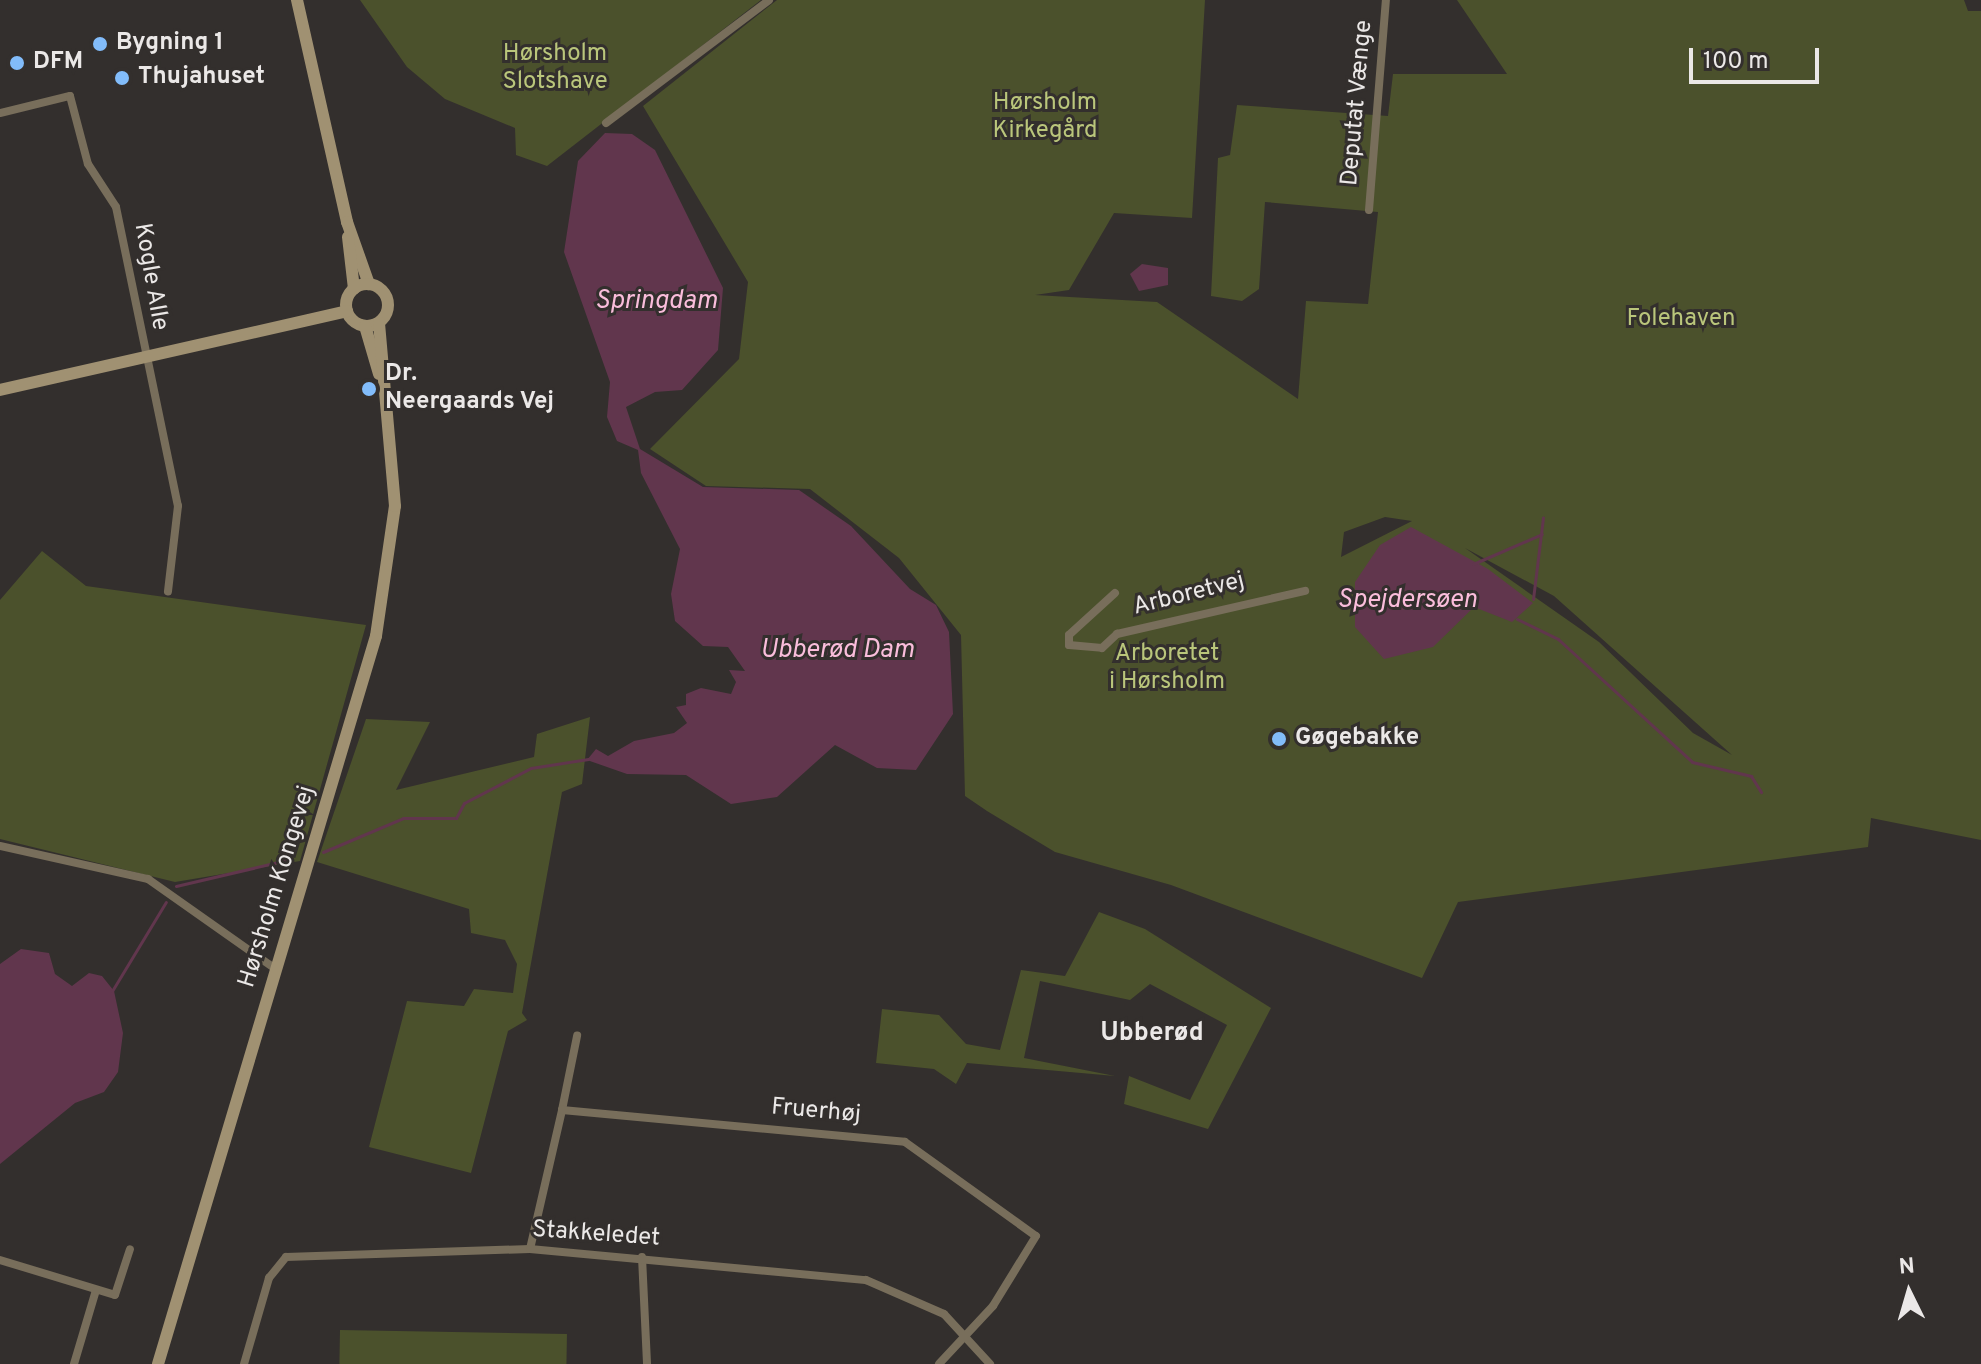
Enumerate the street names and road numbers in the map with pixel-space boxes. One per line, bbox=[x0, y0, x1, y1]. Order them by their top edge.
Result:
street label: Deputat Vænge bbox=[1336, 19, 1380, 187]
street label: Kogle Alle bbox=[126, 221, 174, 333]
street label: Arboretvej bbox=[1130, 567, 1248, 623]
street label: Hørsholm Kongevej bbox=[234, 783, 322, 991]
street label: Fruerhøj bbox=[770, 1094, 862, 1130]
street label: Stakkeledet bbox=[531, 1216, 661, 1254]

